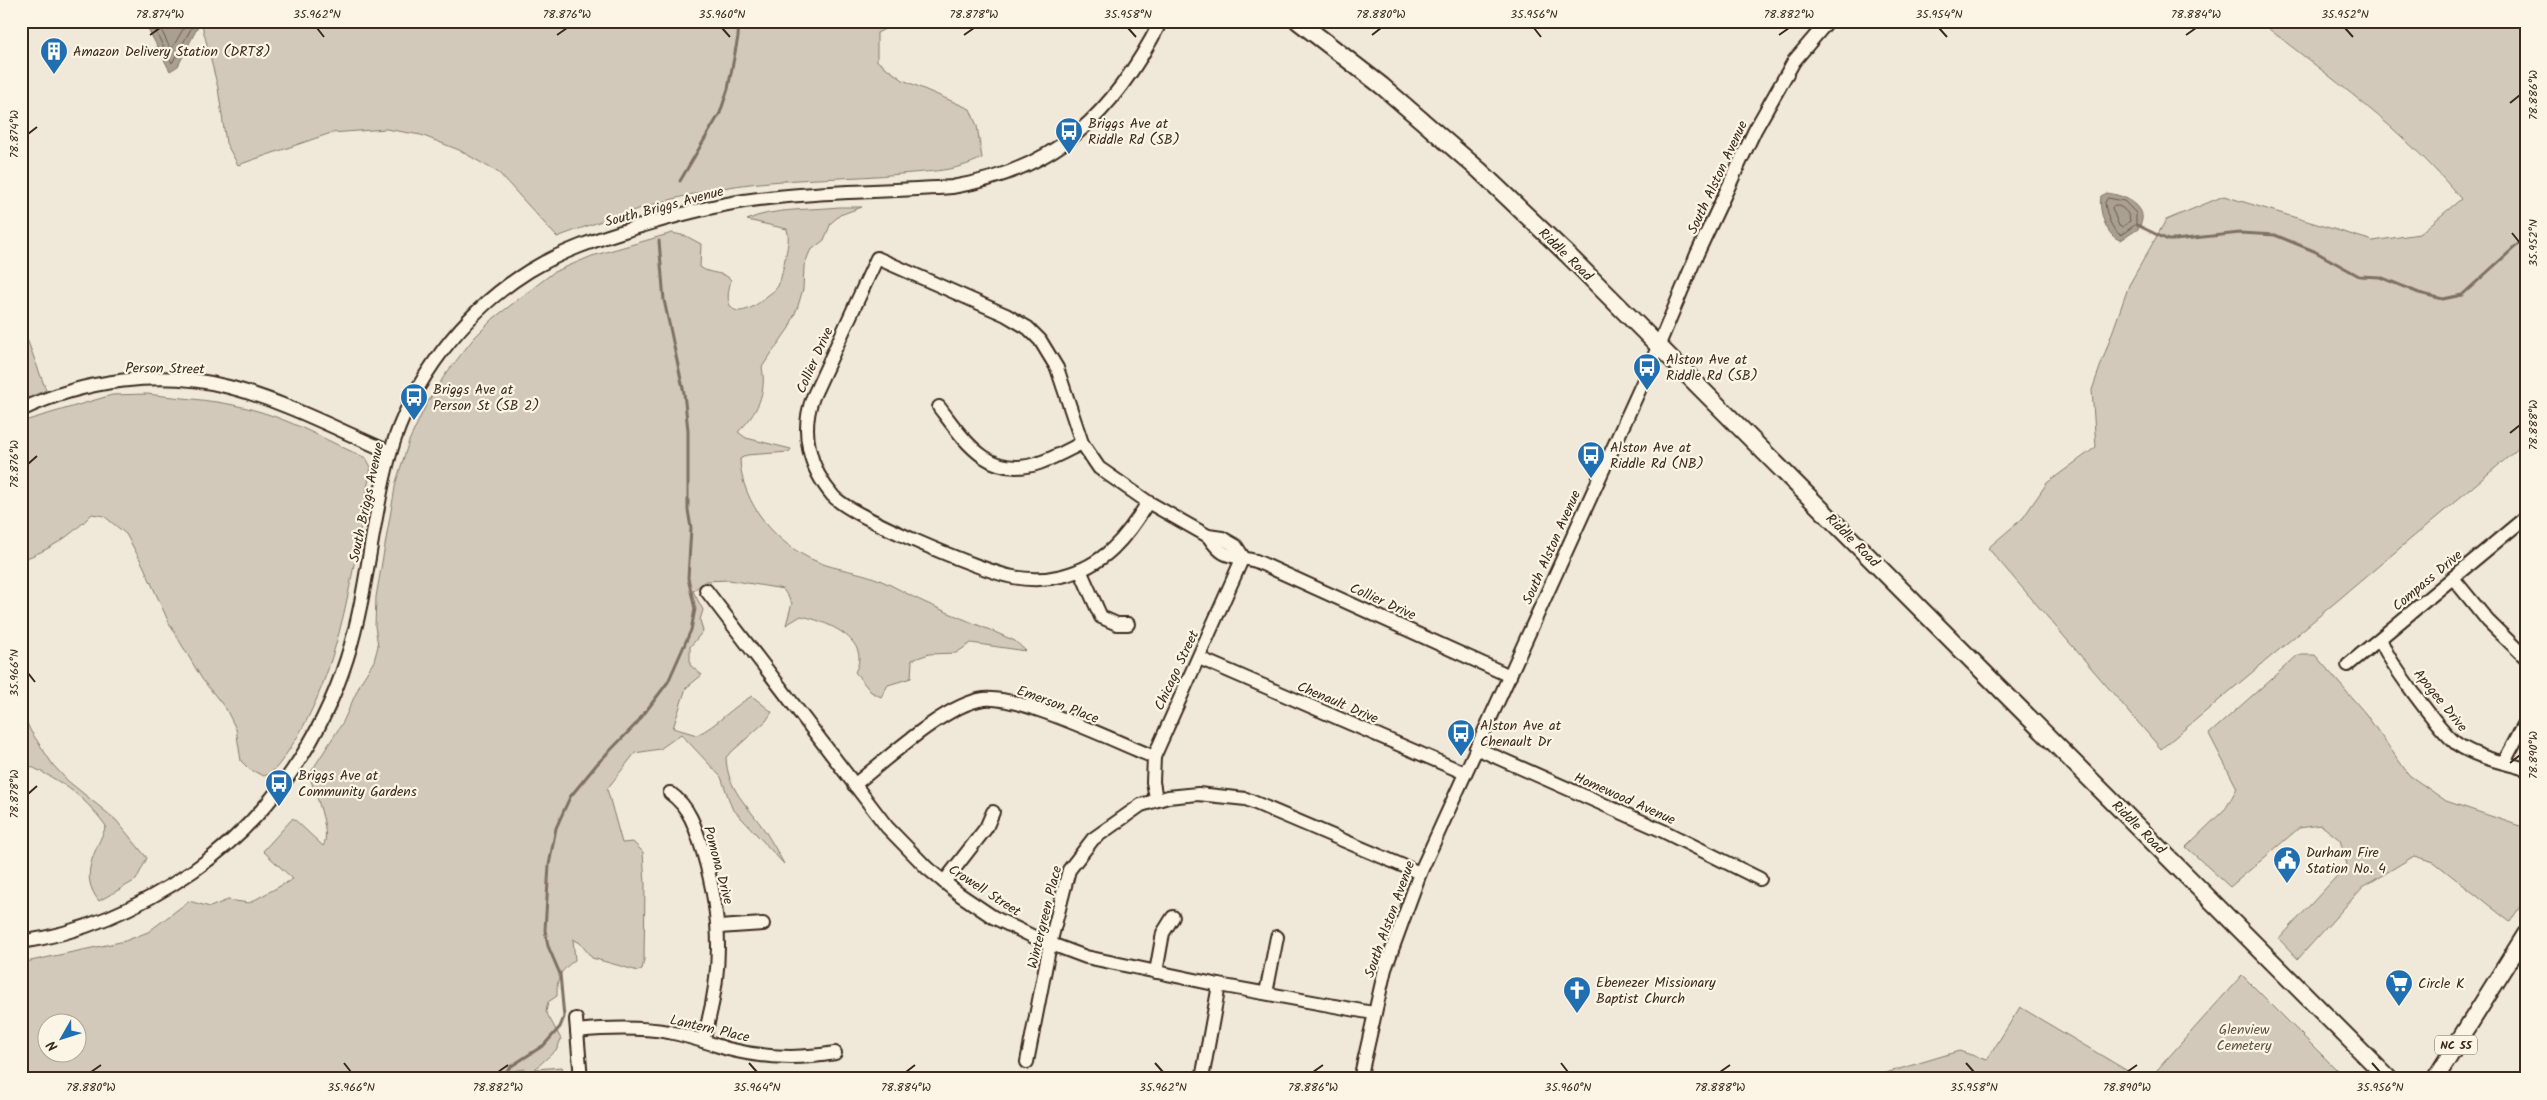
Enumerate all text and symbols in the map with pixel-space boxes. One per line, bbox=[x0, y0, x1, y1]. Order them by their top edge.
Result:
text: 78.874°W bbox=[136, 5, 184, 24]
text: 35.962°N bbox=[293, 5, 341, 24]
text: 78.876°W bbox=[543, 5, 591, 24]
text: 35.960°N bbox=[699, 5, 745, 24]
text: 78.878°W bbox=[949, 5, 999, 24]
text: 35.958°N bbox=[1104, 5, 1152, 24]
text: 78.880°W bbox=[1356, 5, 1406, 24]
text: 35.956°N bbox=[1510, 5, 1558, 24]
text: 78.882°W bbox=[1764, 5, 1814, 24]
text: 35.954°N bbox=[1915, 5, 1963, 24]
text: 78.884°W bbox=[2171, 5, 2221, 24]
text: 35.952°N bbox=[2321, 5, 2369, 24]
building icon: Amazon Delivery Station (DRT8) bbox=[39, 36, 69, 75]
place label: Amazon Delivery Station (DRT8) bbox=[73, 41, 270, 63]
text: 78.886°W bbox=[2524, 70, 2543, 120]
text: 78.874°W bbox=[5, 110, 24, 158]
place label: Briggs Ave at Riddle Rd (SB) bbox=[1088, 113, 1180, 151]
bus stop icon: Briggs Ave at Riddle Rd (SB) bbox=[1054, 116, 1084, 155]
street label: South Alston Avenue bbox=[1682, 116, 1754, 238]
street label: South Briggs Avenue bbox=[602, 180, 727, 233]
text: 35.952°N bbox=[2524, 219, 2543, 267]
street label: Riddle Road bbox=[1533, 223, 1598, 287]
street label: Collier Drive bbox=[790, 323, 840, 397]
place label: Alston Ave at Riddle Rd (SB) bbox=[1666, 349, 1758, 387]
bus stop icon: Alston Ave at Riddle Rd (SB) bbox=[1632, 352, 1662, 391]
street label: Person Street bbox=[125, 357, 205, 381]
place label: Briggs Ave at Person St (SB 2) bbox=[433, 379, 539, 417]
bus stop icon: Briggs Ave at Person St (SB 2) bbox=[399, 382, 429, 421]
text: 78.888°W bbox=[2524, 400, 2543, 450]
place label: Alston Ave at Riddle Rd (NB) bbox=[1610, 437, 1704, 475]
text: 78.876°W bbox=[5, 440, 24, 488]
street label: South Briggs Avenue bbox=[344, 440, 391, 564]
bus stop icon: Alston Ave at Riddle Rd (NB) bbox=[1576, 440, 1606, 479]
street label: South Alston Avenue bbox=[1517, 486, 1587, 608]
street label: Riddle Road bbox=[1820, 509, 1885, 574]
street label: Compass Drive bbox=[2388, 544, 2468, 617]
street label: Collier Drive bbox=[1346, 577, 1420, 627]
street label: Chicago Street bbox=[1149, 626, 1205, 714]
text: 35.966°N bbox=[5, 649, 24, 697]
street label: Apogee Drive bbox=[2408, 664, 2473, 737]
street label: Chenault Drive bbox=[1293, 676, 1382, 730]
street label: Emerson Place bbox=[1014, 680, 1102, 730]
place label: Alston Ave at Chenault Dr bbox=[1480, 715, 1562, 753]
bus stop icon: Alston Ave at Chenault Dr bbox=[1446, 718, 1476, 757]
text: 78.890°W bbox=[2524, 731, 2543, 779]
place label: Briggs Ave at Community Gardens bbox=[298, 765, 417, 803]
street label: Homewood Avenue bbox=[1570, 767, 1680, 831]
bus stop icon: Briggs Ave at Community Gardens bbox=[264, 768, 294, 807]
text: 78.878°W bbox=[5, 769, 24, 819]
street label: Riddle Road bbox=[2106, 796, 2171, 861]
street label: Pomona Drive bbox=[697, 824, 739, 908]
place label: Durham Fire Station No. 4 bbox=[2306, 842, 2386, 880]
public building icon: Durham Fire Station No. 4 bbox=[2272, 845, 2302, 884]
street label: South Alston Avenue bbox=[1359, 857, 1422, 981]
street label: Crowell Street bbox=[944, 859, 1026, 923]
street label: Wintergreen Place bbox=[1022, 863, 1069, 971]
supermarket icon: Circle K bbox=[2384, 968, 2414, 1007]
place label: Ebenezer Missionary Baptist Church bbox=[1596, 972, 1716, 1010]
place label: Circle K bbox=[2418, 973, 2465, 995]
church icon: Ebenezer Missionary Baptist Church bbox=[1562, 975, 1592, 1014]
street label: Lantern Place bbox=[668, 1009, 753, 1049]
north arrow bbox=[38, 1012, 88, 1062]
park label: Glenview Cemetery bbox=[2216, 1019, 2272, 1057]
text: N bbox=[41, 1035, 64, 1056]
road number: NC 55 bbox=[2435, 1036, 2477, 1054]
text: 78.880°W bbox=[66, 1078, 116, 1097]
text: 35.966°N bbox=[327, 1078, 375, 1097]
text: 78.882°W bbox=[473, 1078, 523, 1097]
text: 35.964°N bbox=[733, 1078, 781, 1097]
text: 78.884°W bbox=[881, 1078, 931, 1097]
text: 35.962°N bbox=[1139, 1078, 1187, 1097]
text: 78.886°W bbox=[1288, 1078, 1338, 1097]
text: 35.960°N bbox=[1545, 1078, 1591, 1097]
text: 78.888°W bbox=[1695, 1078, 1745, 1097]
text: 35.958°N bbox=[1950, 1078, 1998, 1097]
text: 78.890°W bbox=[2103, 1078, 2151, 1097]
text: 35.956°N bbox=[2356, 1078, 2404, 1097]

